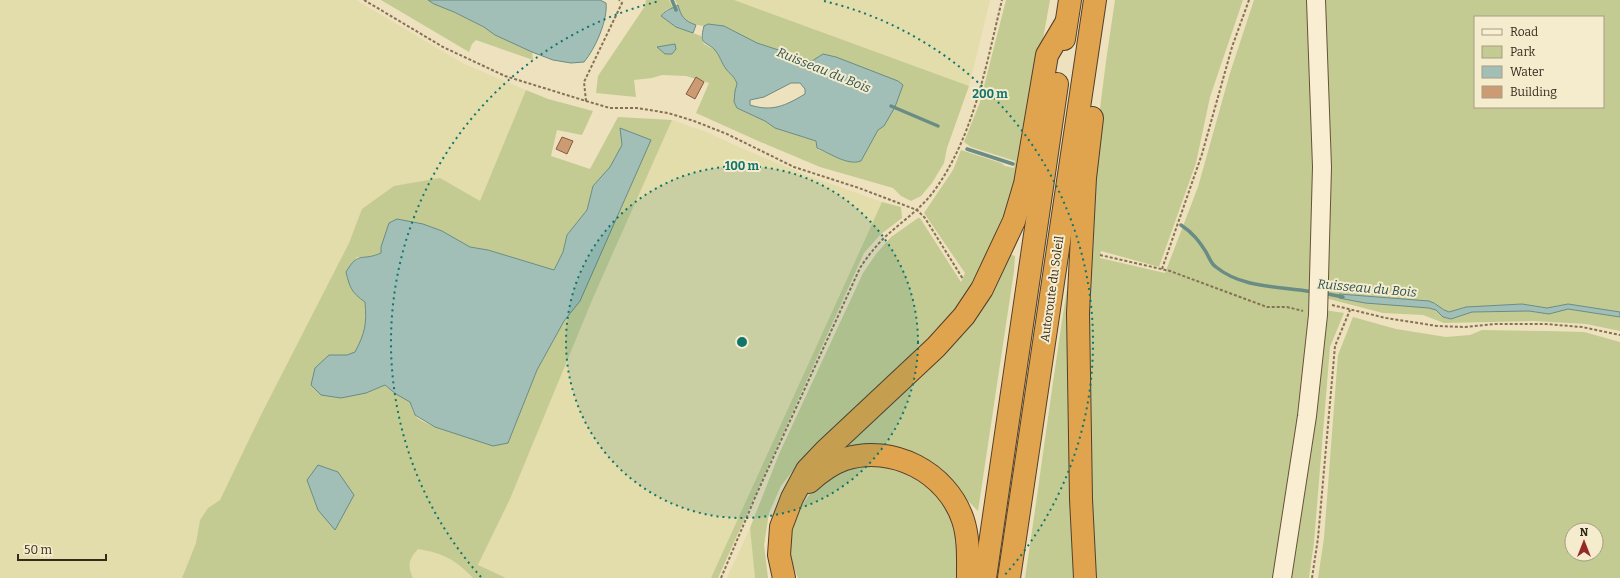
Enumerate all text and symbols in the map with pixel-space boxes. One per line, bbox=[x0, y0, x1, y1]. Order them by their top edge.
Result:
legend bbox=[1474, 16, 1604, 108]
text: Road bbox=[1510, 25, 1538, 39]
water label: Ruisseau du Bois bbox=[775, 44, 873, 96]
text: Park bbox=[1510, 45, 1536, 59]
text: Water bbox=[1510, 65, 1545, 79]
text: Building bbox=[1510, 85, 1557, 99]
text: 200 m bbox=[972, 87, 1008, 101]
text: 100 m bbox=[725, 159, 760, 173]
street label: Autoroute du Soleil bbox=[1038, 234, 1066, 343]
water label: Ruisseau du Bois bbox=[1317, 276, 1417, 300]
centre of rings bbox=[735, 335, 749, 349]
north arrow bbox=[1564, 522, 1604, 562]
text: N bbox=[1580, 526, 1589, 539]
scale bar bbox=[18, 536, 106, 562]
text: 50 m bbox=[24, 543, 53, 557]

